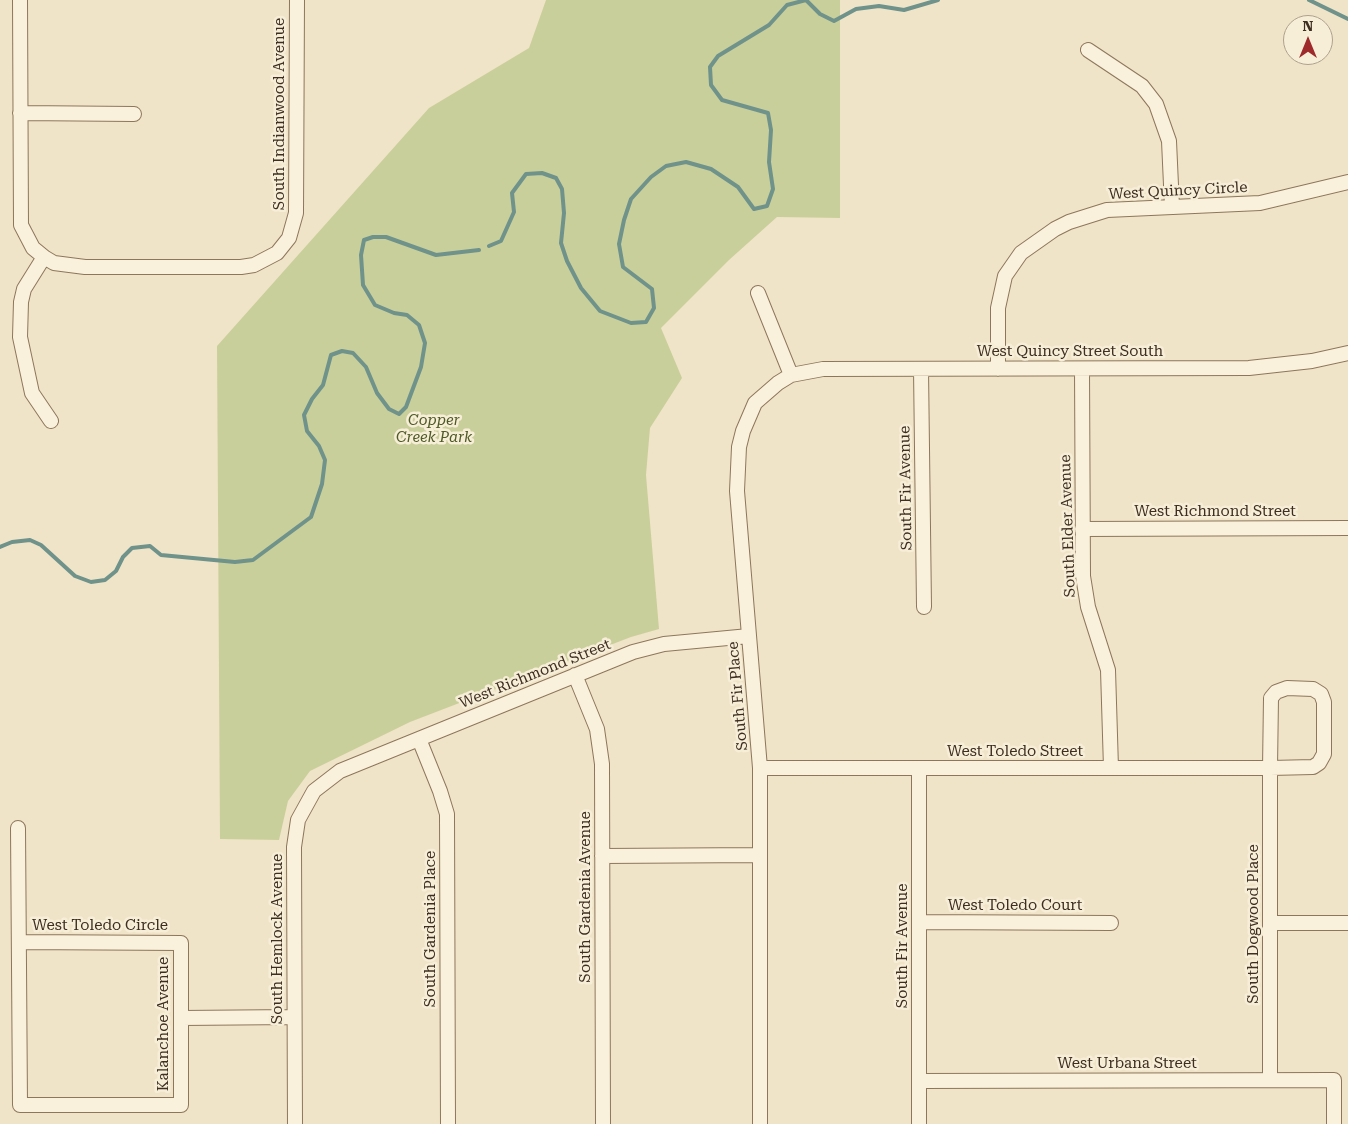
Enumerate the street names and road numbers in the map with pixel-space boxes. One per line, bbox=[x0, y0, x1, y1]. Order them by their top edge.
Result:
street label: South Indianwood Avenue bbox=[271, 18, 289, 210]
street label: West Quincy Circle bbox=[1108, 178, 1248, 204]
street label: West Quincy Street South bbox=[977, 343, 1163, 361]
street label: South Fir Avenue bbox=[896, 425, 916, 551]
street label: South Elder Avenue bbox=[1057, 454, 1079, 598]
street label: West Richmond Street bbox=[1134, 503, 1296, 521]
street label: West Richmond Street bbox=[457, 635, 613, 713]
street label: South Fir Place bbox=[724, 641, 752, 751]
street label: West Toledo Street bbox=[947, 743, 1083, 761]
street label: South Gardenia Avenue bbox=[577, 811, 595, 983]
street label: South Dogwood Place bbox=[1245, 844, 1263, 1004]
street label: South Gardenia Place bbox=[422, 851, 440, 1007]
street label: South Hemlock Avenue bbox=[269, 854, 287, 1024]
street label: South Fir Avenue bbox=[894, 884, 912, 1008]
street label: West Toledo Court bbox=[948, 897, 1082, 915]
street label: West Toledo Circle bbox=[32, 917, 168, 935]
street label: Kalanchoe Avenue bbox=[155, 957, 173, 1091]
street label: West Urbana Street bbox=[1057, 1055, 1197, 1073]

